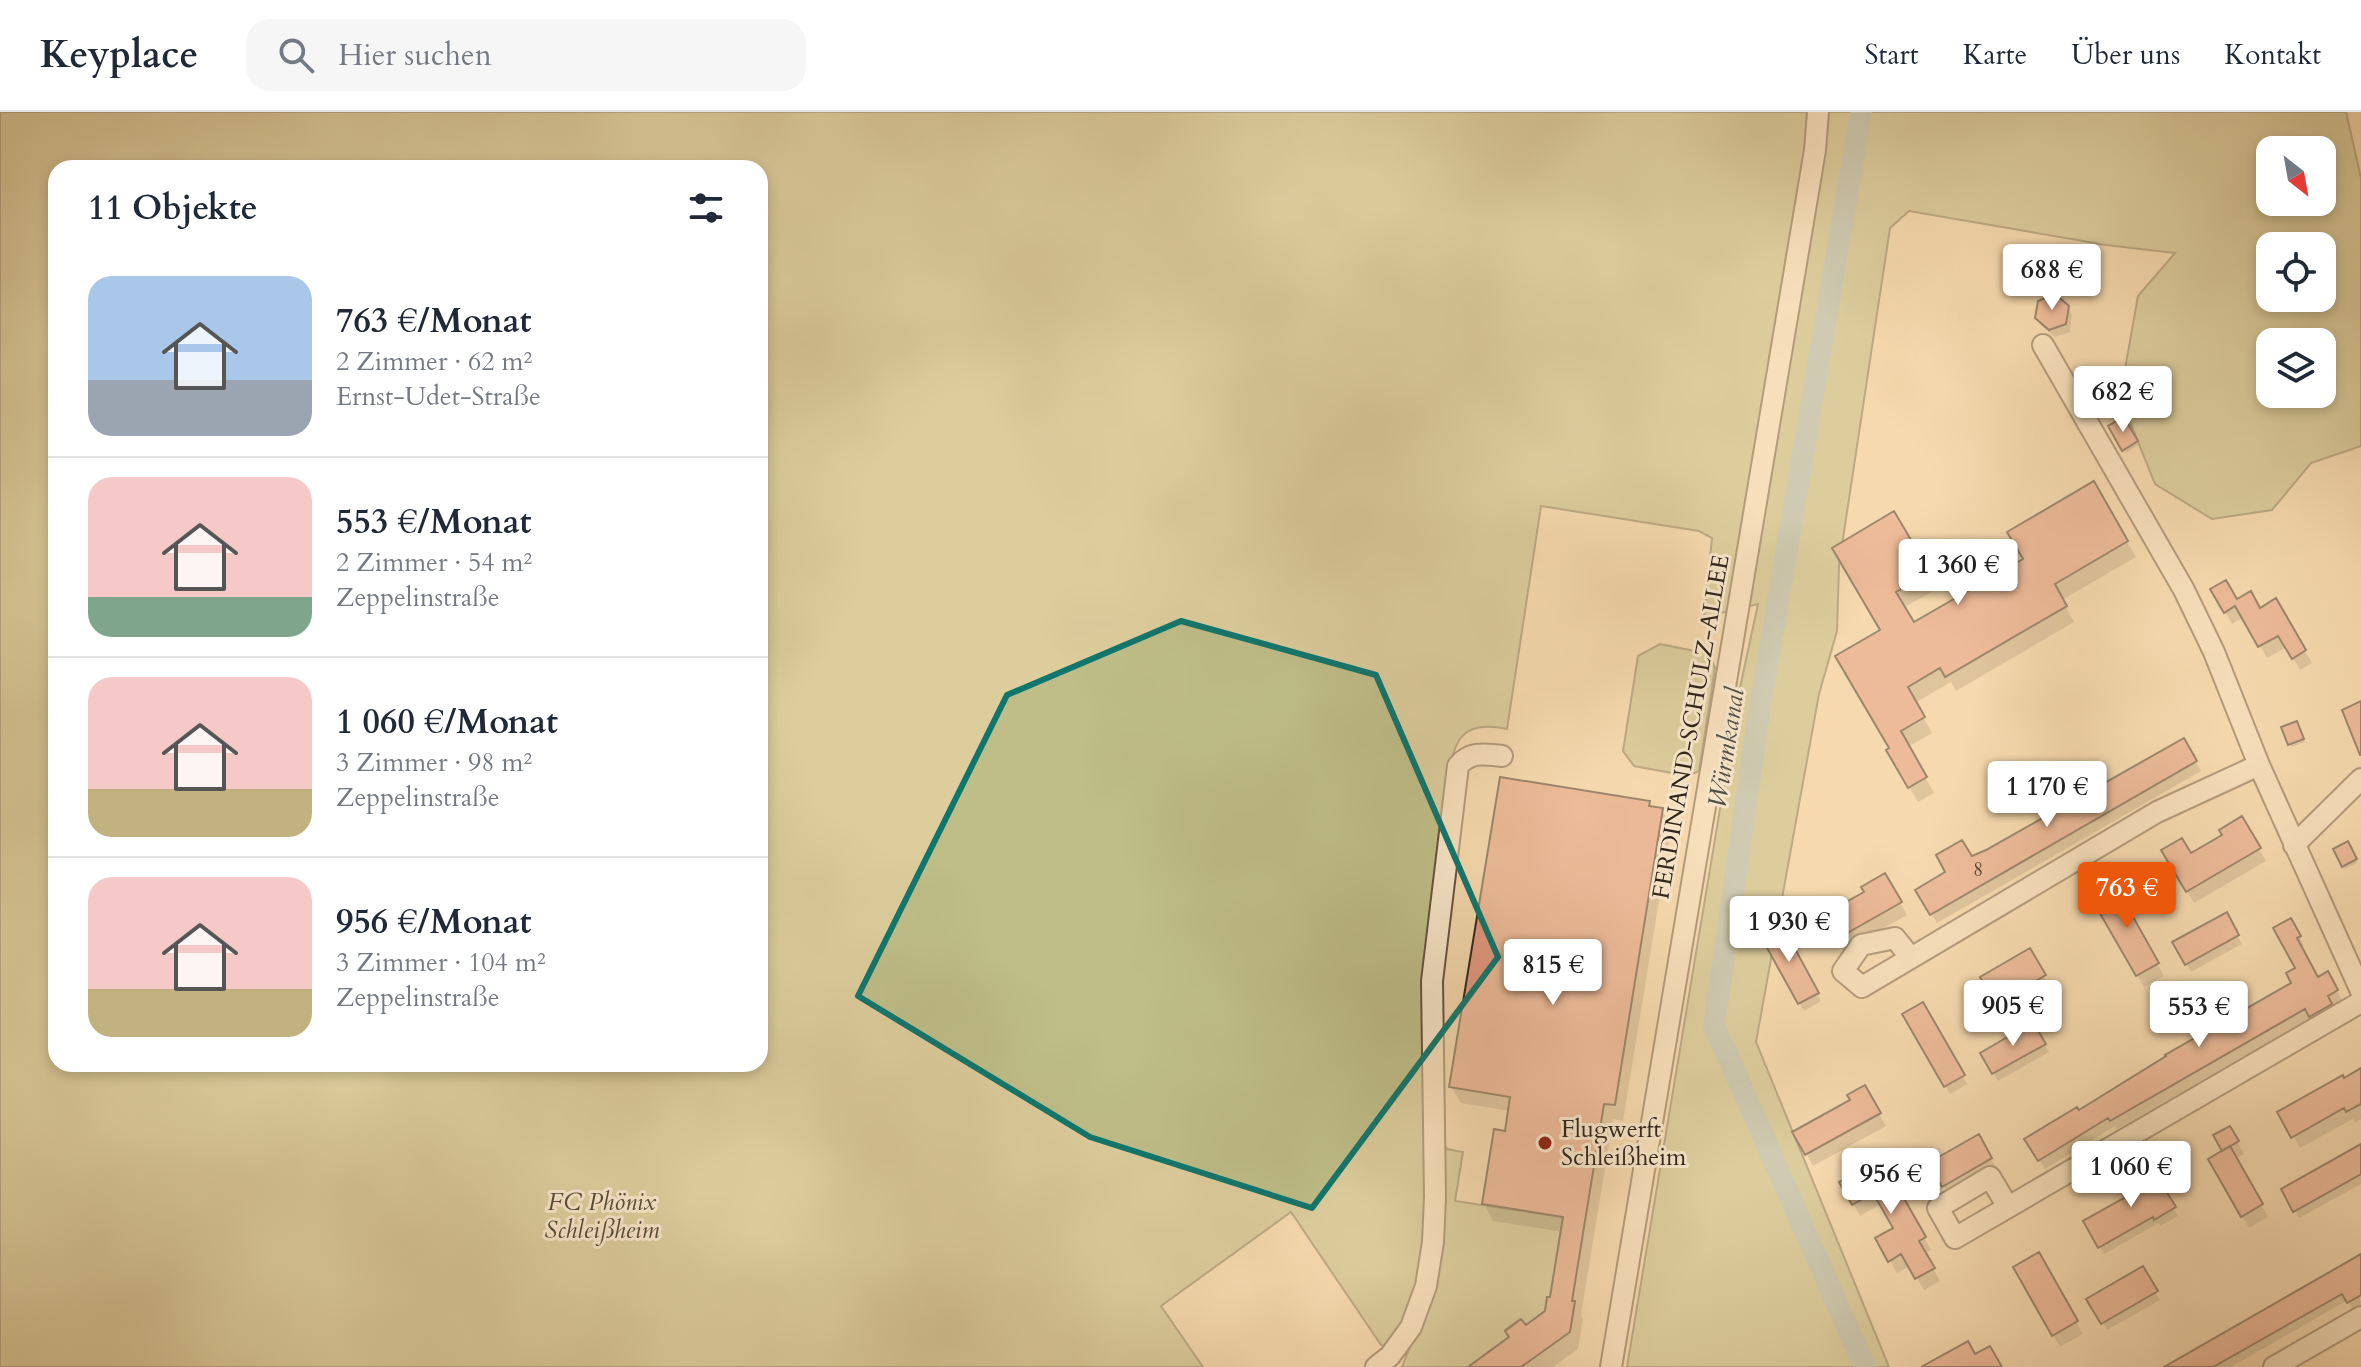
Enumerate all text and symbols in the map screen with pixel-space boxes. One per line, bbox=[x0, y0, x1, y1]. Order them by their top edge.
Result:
search box bbox=[246, 19, 806, 91]
text: Keyplace bbox=[40, 29, 198, 81]
icon: search bbox=[274, 33, 318, 77]
text: Hier suchen bbox=[338, 35, 492, 76]
text: Start bbox=[1865, 36, 1919, 74]
text: Karte bbox=[1963, 36, 2027, 74]
text: Über uns bbox=[2071, 36, 2180, 74]
text: Kontakt bbox=[2224, 36, 2321, 74]
north arrow bbox=[2256, 136, 2336, 216]
map controls bbox=[2256, 136, 2336, 408]
text: 11 Objekte bbox=[88, 185, 258, 231]
icon: filters bbox=[684, 186, 728, 230]
button: locate bbox=[2256, 232, 2336, 312]
pin: 688 € bbox=[1996, 244, 2108, 312]
text: 688 € bbox=[2021, 252, 2083, 287]
text: 763 €/Monat bbox=[336, 298, 531, 344]
icon: home bbox=[152, 308, 248, 404]
button: layers bbox=[2256, 328, 2336, 408]
text: 2 Zimmer · 62 m² bbox=[336, 344, 532, 379]
pin: 682 € bbox=[2067, 366, 2179, 434]
text: 682 € bbox=[2092, 374, 2154, 409]
text: Ernst-Udet-Straße bbox=[336, 379, 541, 414]
text: 553 €/Monat bbox=[336, 499, 531, 545]
icon: home bbox=[152, 509, 248, 605]
pin: 1 360 € bbox=[1884, 539, 2032, 607]
text: 2 Zimmer · 54 m² bbox=[336, 545, 532, 580]
text: 1 360 € bbox=[1917, 547, 1999, 582]
street label: FERDINAND-SCHULZ-ALLEE bbox=[1644, 552, 1738, 902]
text: Zeppelinstraße bbox=[336, 580, 499, 615]
water label: Würmkanal bbox=[1699, 684, 1753, 811]
text: 1 060 €/Monat bbox=[336, 699, 558, 745]
icon: home bbox=[152, 709, 248, 805]
text: 3 Zimmer · 98 m² bbox=[336, 745, 532, 780]
pin: 1 170 € bbox=[1973, 761, 2121, 829]
text: 1 170 € bbox=[2006, 769, 2088, 804]
text: Zeppelinstraße bbox=[336, 780, 499, 815]
house number: 8 bbox=[1973, 856, 1983, 883]
pin: 763 € bbox=[2071, 862, 2183, 930]
text: 763 € bbox=[2096, 870, 2158, 905]
pin: 1 930 € bbox=[1715, 896, 1863, 964]
text: 956 €/Monat bbox=[336, 899, 531, 945]
text: 1 930 € bbox=[1748, 904, 1830, 939]
icon: home bbox=[152, 909, 248, 1005]
pin: 815 € bbox=[1497, 939, 1609, 1007]
text: 3 Zimmer · 104 m² bbox=[336, 945, 546, 980]
text: 815 € bbox=[1522, 947, 1584, 982]
text: Zeppelinstraße bbox=[336, 980, 499, 1015]
pin: 905 € bbox=[1957, 980, 2069, 1048]
pin: 553 € bbox=[2143, 981, 2255, 1049]
text: 905 € bbox=[1982, 988, 2044, 1023]
text: 553 € bbox=[2168, 989, 2230, 1024]
place label: Flugwerft Schleißheim bbox=[1561, 1113, 1687, 1174]
marker: Flugwerft Schleißheim bbox=[1536, 1134, 1554, 1152]
pin: 1 060 € bbox=[2057, 1141, 2205, 1209]
pin: 956 € bbox=[1835, 1148, 1947, 1216]
text: 1 060 € bbox=[2090, 1149, 2172, 1184]
text: 956 € bbox=[1860, 1156, 1922, 1191]
park label: FC Phönix Schleißheim bbox=[544, 1186, 660, 1247]

